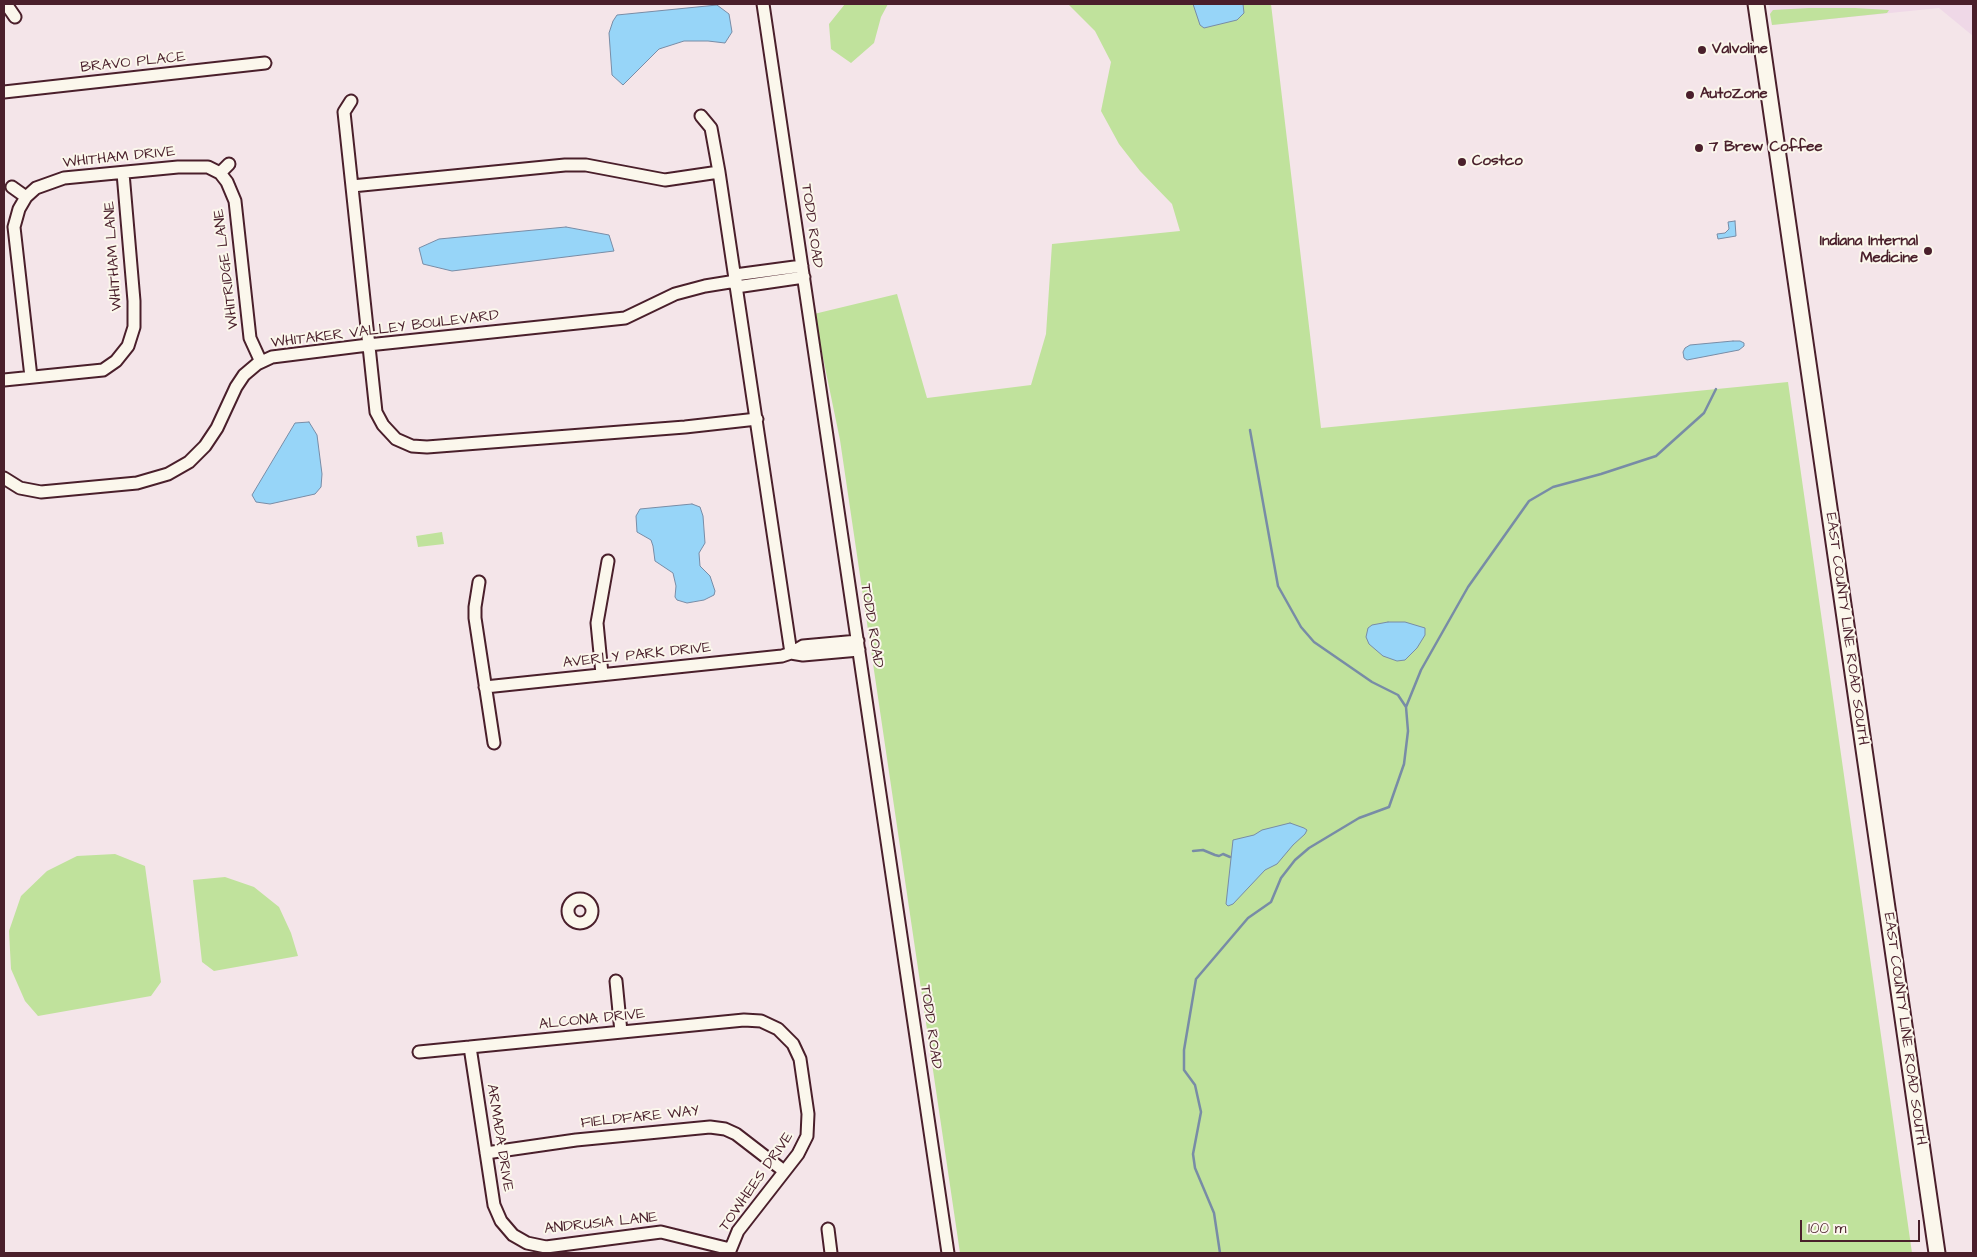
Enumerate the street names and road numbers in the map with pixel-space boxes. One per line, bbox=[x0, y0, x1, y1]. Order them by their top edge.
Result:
street label: BRAVO PLACE bbox=[80, 49, 186, 77]
street label: WHITHAM DRIVE bbox=[62, 143, 176, 173]
street label: TODD ROAD bbox=[796, 183, 826, 269]
street label: WHITHAM LANE bbox=[101, 200, 127, 312]
street label: WHITRIDGE LANE bbox=[211, 208, 243, 330]
street label: WHITAKER VALLEY BOULEVARD bbox=[270, 307, 500, 353]
street label: EAST COUNTY LINE ROAD SOUTH bbox=[1821, 511, 1871, 747]
street label: TODD ROAD bbox=[855, 583, 887, 669]
street label: AVERLY PARK DRIVE bbox=[562, 639, 712, 673]
street label: EAST COUNTY LINE ROAD SOUTH bbox=[1879, 911, 1929, 1147]
street label: TODD ROAD bbox=[915, 984, 945, 1070]
street label: ALCONA DRIVE bbox=[538, 1005, 646, 1035]
street label: ARMADA DRIVE bbox=[482, 1083, 516, 1193]
street label: FIELDFARE WAY bbox=[580, 1103, 700, 1133]
street label: TOWHEES DRIVE bbox=[716, 1129, 798, 1235]
street label: ANDRUSIA LANE bbox=[544, 1209, 658, 1239]

